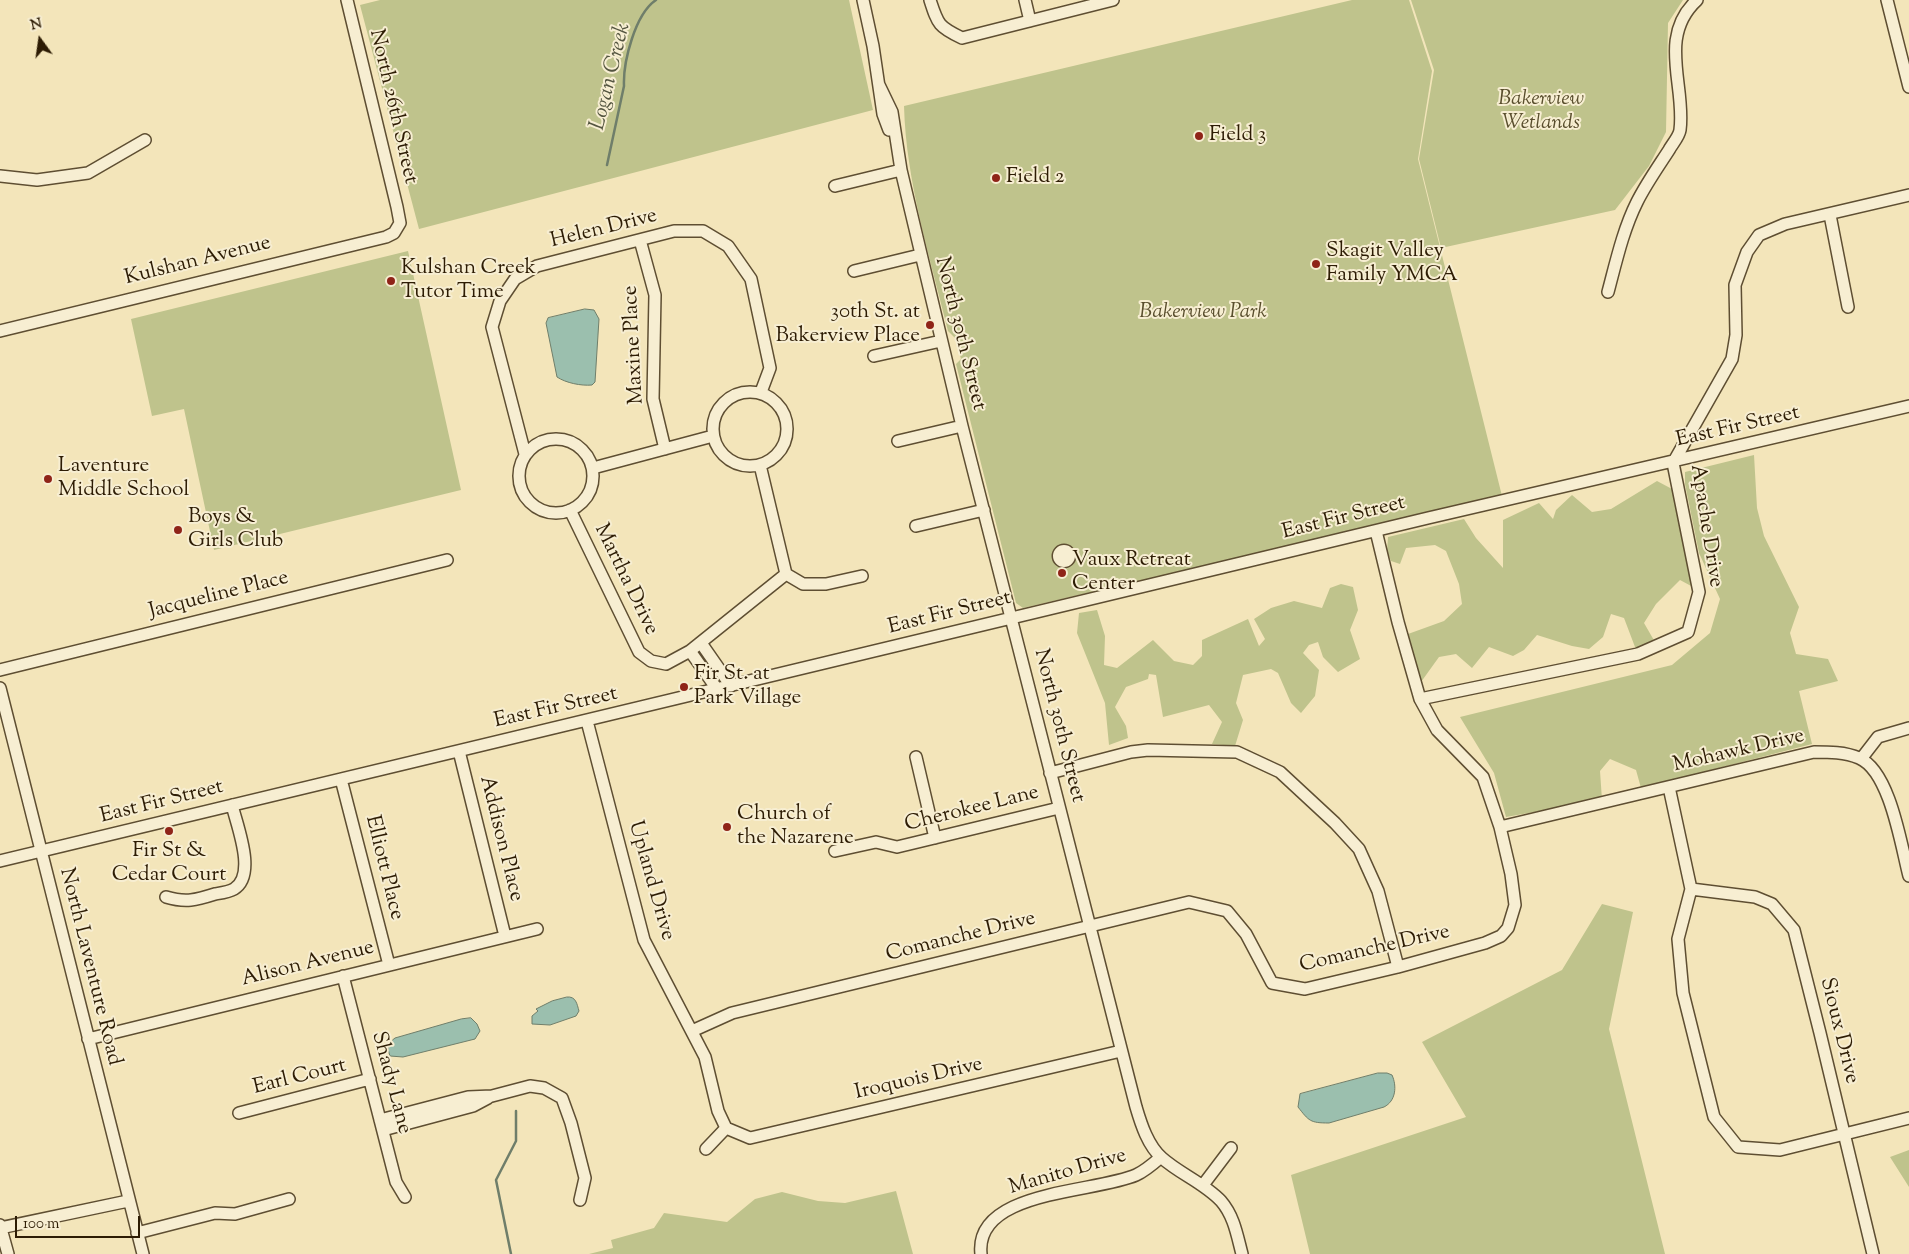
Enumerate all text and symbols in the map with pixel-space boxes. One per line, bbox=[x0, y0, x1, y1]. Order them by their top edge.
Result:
text: N bbox=[29, 14, 44, 37]
north arrow bbox=[15, 15, 65, 65]
water label: Logan Creek bbox=[586, 21, 638, 133]
street label: North 26th Street bbox=[362, 27, 422, 187]
park label: Bakerview Wetlands bbox=[1498, 87, 1584, 137]
place label: Field 3 bbox=[1209, 123, 1266, 149]
marker: Field 3 bbox=[1193, 130, 1205, 142]
place label: Field 2 bbox=[1006, 165, 1065, 191]
marker: Field 2 bbox=[990, 172, 1002, 184]
street label: Helen Drive bbox=[548, 205, 660, 255]
street label: Kulshan Avenue bbox=[122, 232, 274, 292]
place label: Skagit Valley Family YMCA bbox=[1326, 239, 1458, 289]
street label: North 30th Street bbox=[928, 255, 990, 413]
place label: Kulshan Creek Tutor Time bbox=[401, 256, 536, 306]
marker: Skagit Valley Family YMCA bbox=[1310, 258, 1322, 270]
marker: Kulshan Creek Tutor Time bbox=[385, 275, 397, 287]
street label: Maxine Place bbox=[619, 285, 651, 405]
place label: 30th St. at Bakerview Place bbox=[776, 300, 920, 350]
park label: Bakerview Park bbox=[1139, 300, 1267, 326]
marker: 30th St. at Bakerview Place bbox=[924, 319, 936, 331]
street label: East Fir Street bbox=[1674, 402, 1802, 454]
place label: Laventure Middle School bbox=[58, 454, 189, 504]
street label: Apache Drive bbox=[1683, 463, 1727, 589]
marker: Laventure Middle School bbox=[42, 473, 54, 485]
street label: East Fir Street bbox=[1280, 492, 1408, 546]
place label: Boys & Girls Club bbox=[188, 505, 283, 555]
street label: Martha Drive bbox=[587, 520, 663, 640]
marker: Boys & Girls Club bbox=[172, 524, 184, 536]
place label: Vaux Retreat Center bbox=[1072, 548, 1191, 598]
street label: Jacqueline Place bbox=[147, 566, 291, 626]
marker: Vaux Retreat Center bbox=[1056, 567, 1068, 579]
street label: East Fir Street bbox=[886, 587, 1014, 641]
street label: North 30th Street bbox=[1027, 647, 1089, 805]
place label: Fir St. at Park Village bbox=[694, 662, 801, 712]
marker: Fir St. at Park Village bbox=[678, 681, 690, 693]
street label: East Fir Street bbox=[492, 683, 620, 735]
street label: Mohawk Drive bbox=[1671, 725, 1807, 779]
street label: Addison Place bbox=[472, 774, 528, 904]
street label: East Fir Street bbox=[98, 776, 226, 830]
street label: Cherokee Lane bbox=[902, 781, 1042, 839]
place label: Church of the Nazarene bbox=[737, 802, 854, 852]
street label: Elliott Place bbox=[358, 813, 408, 923]
street label: Upland Drive bbox=[621, 818, 679, 944]
marker: Church of the Nazarene bbox=[721, 821, 733, 833]
marker: Fir St & Cedar Court bbox=[163, 825, 175, 837]
place label: Fir St & Cedar Court bbox=[112, 839, 226, 889]
street label: North Laventure Road bbox=[52, 866, 126, 1068]
street label: Comanche Drive bbox=[884, 907, 1038, 969]
street label: Comanche Drive bbox=[1297, 920, 1453, 980]
street label: Alison Avenue bbox=[239, 936, 377, 994]
street label: Sioux Drive bbox=[1813, 975, 1863, 1087]
street label: Shady Lane bbox=[364, 1029, 416, 1137]
street label: Iroquois Drive bbox=[853, 1053, 985, 1107]
street label: Earl Court bbox=[251, 1054, 349, 1102]
street label: Manito Drive bbox=[1006, 1144, 1130, 1202]
scale bar bbox=[18, 1206, 142, 1238]
text: 100 m bbox=[23, 1214, 59, 1235]

